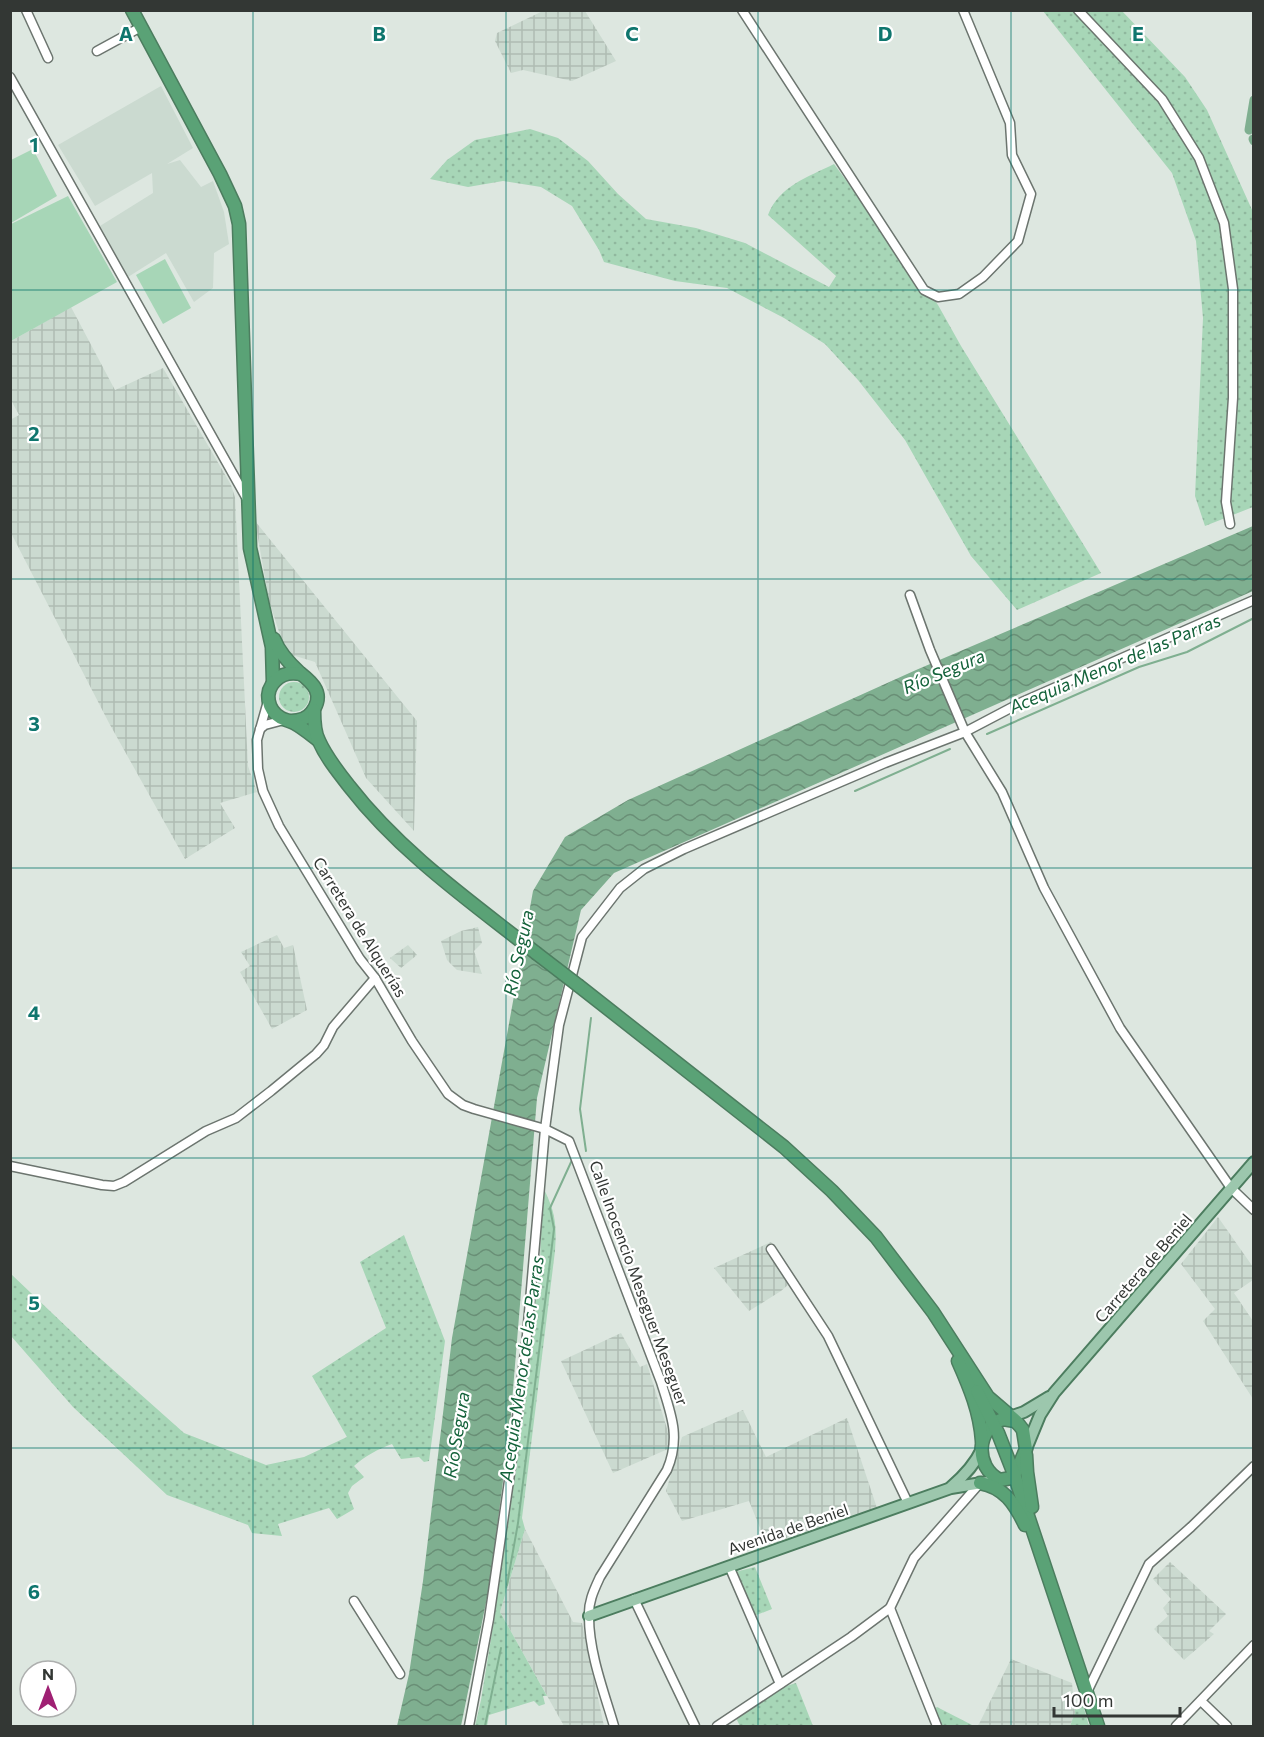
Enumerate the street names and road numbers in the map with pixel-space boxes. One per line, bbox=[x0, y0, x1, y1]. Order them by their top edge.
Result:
street label: Carretera de Alquerías bbox=[310, 853, 411, 1000]
street label: Calle Inocencio Meseguer Meseguer bbox=[586, 1158, 693, 1408]
street label: Carretera de Beniel bbox=[1090, 1209, 1195, 1326]
street label: Avenida de Beniel bbox=[725, 1499, 851, 1558]

